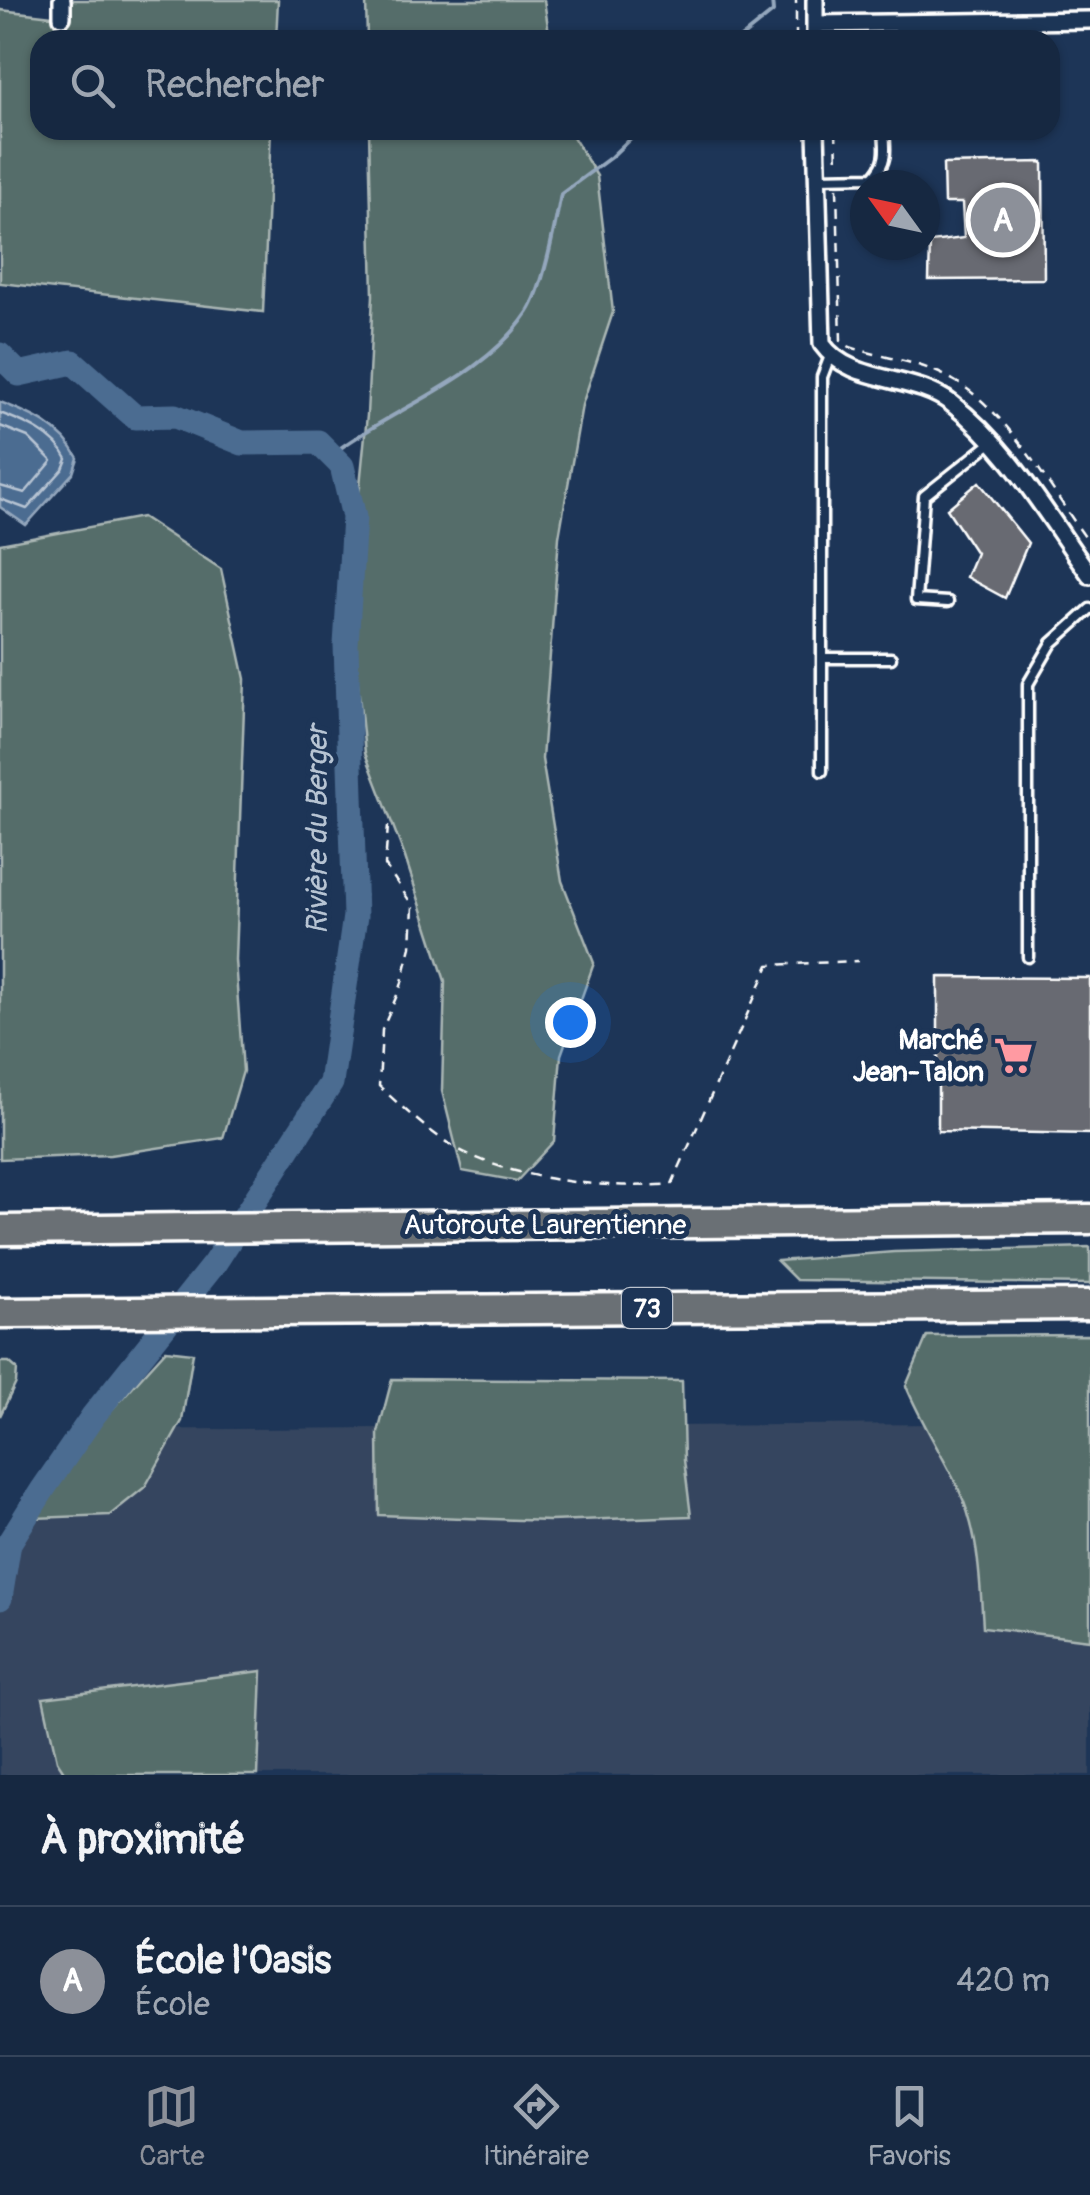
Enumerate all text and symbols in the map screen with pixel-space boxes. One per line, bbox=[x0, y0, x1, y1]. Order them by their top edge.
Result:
search box bbox=[30, 30, 1060, 140]
icon: search bbox=[65, 58, 120, 113]
text: Rechercher bbox=[145, 61, 325, 109]
north arrow bbox=[850, 170, 940, 260]
pin: A bbox=[970, 182, 1036, 258]
water label: Rivière du Berger bbox=[299, 722, 336, 935]
your location bbox=[545, 997, 596, 1048]
place label: Marché Jean-Talon bbox=[853, 1023, 984, 1090]
supermarket icon: Marché Jean-Talon bbox=[993, 1034, 1035, 1076]
street label: Autoroute Laurentienne bbox=[404, 1208, 687, 1243]
road number: 73 bbox=[622, 1288, 672, 1328]
text: À proximité bbox=[40, 1814, 245, 1866]
text: École l'Oasis bbox=[135, 1937, 331, 1985]
text: A bbox=[62, 1961, 83, 2001]
text: 420 m bbox=[956, 1961, 1050, 2001]
text: École bbox=[135, 1985, 210, 2025]
tab: Carte bbox=[139, 2079, 205, 2174]
tab: Itinéraire bbox=[483, 2079, 589, 2174]
tab: Favoris bbox=[867, 2079, 951, 2174]

